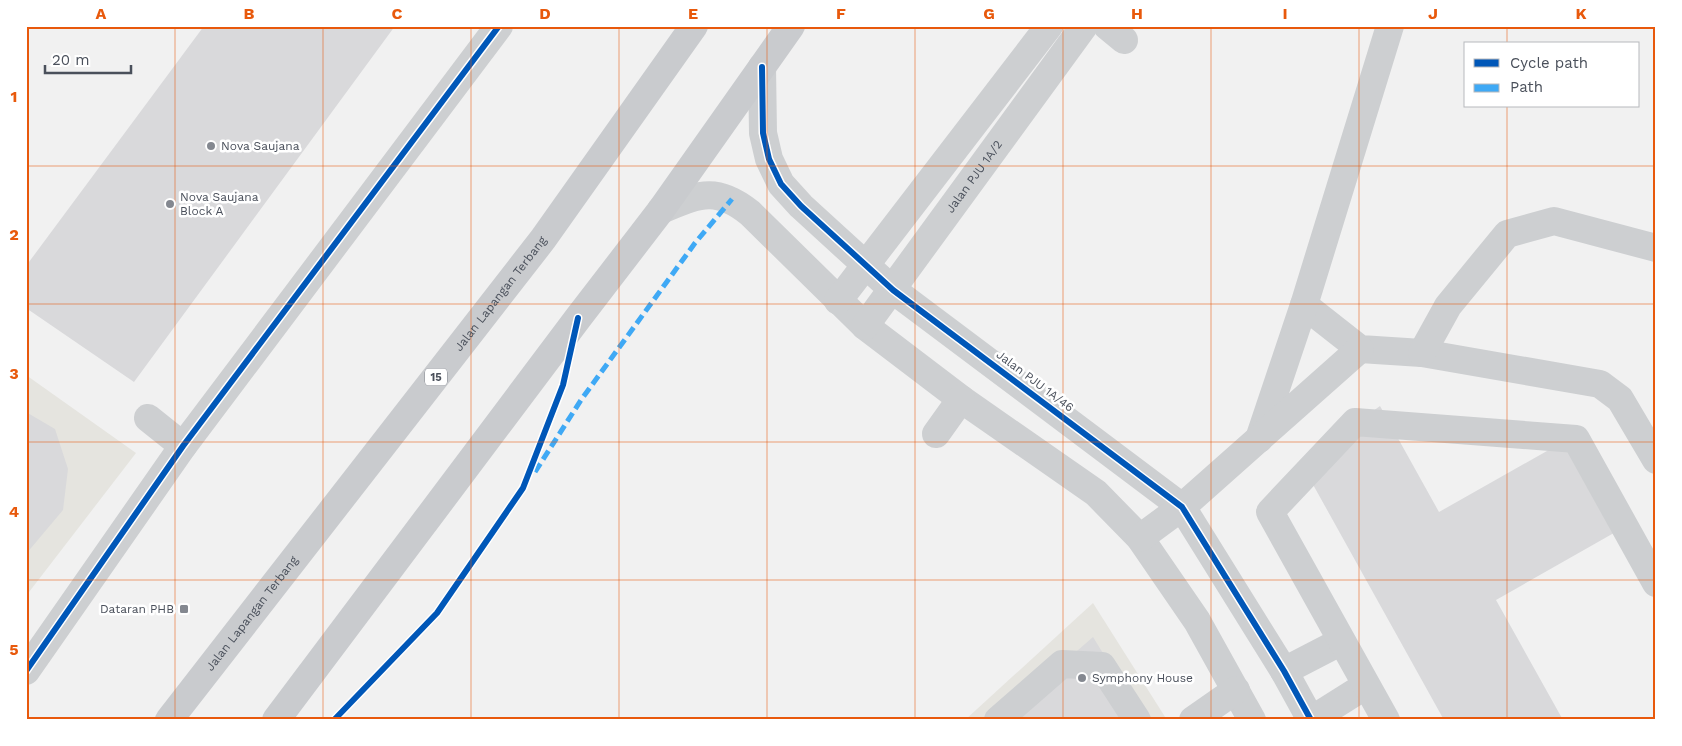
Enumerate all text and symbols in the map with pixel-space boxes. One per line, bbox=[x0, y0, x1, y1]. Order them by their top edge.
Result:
text: A bbox=[96, 4, 107, 23]
text: B bbox=[244, 4, 255, 23]
text: C bbox=[392, 4, 403, 23]
text: D bbox=[539, 4, 551, 23]
text: E bbox=[688, 4, 698, 23]
text: F bbox=[836, 4, 846, 23]
text: G bbox=[983, 4, 995, 23]
text: H bbox=[1131, 4, 1143, 23]
text: I bbox=[1282, 4, 1288, 23]
text: J bbox=[1428, 4, 1438, 23]
text: K bbox=[1575, 4, 1587, 23]
scale bar bbox=[45, 42, 131, 74]
legend bbox=[1464, 42, 1640, 108]
text: 20 m bbox=[52, 51, 90, 69]
text: Cycle path bbox=[1510, 54, 1588, 72]
text: Path bbox=[1510, 78, 1543, 96]
text: 1 bbox=[11, 87, 17, 106]
street label: Jalan PJU 1A/2 bbox=[943, 138, 1005, 215]
place label: Nova Saujana bbox=[221, 139, 300, 153]
marker: Nova Saujana bbox=[205, 140, 217, 152]
place label: Nova Saujana Block A bbox=[180, 190, 259, 218]
marker: Nova Saujana Block A bbox=[164, 198, 176, 210]
text: 2 bbox=[9, 225, 19, 244]
street label: Jalan Lapangan Terbang bbox=[452, 233, 550, 354]
street label: Jalan PJU 1A/46 bbox=[994, 347, 1076, 415]
text: 3 bbox=[9, 364, 19, 383]
road number: 15 bbox=[425, 368, 447, 386]
text: 4 bbox=[9, 502, 19, 521]
street label: Jalan Lapangan Terbang bbox=[203, 553, 301, 674]
place label: Dataran PHB bbox=[100, 602, 174, 616]
marker: Dataran PHB bbox=[178, 603, 190, 615]
text: 5 bbox=[9, 640, 19, 659]
place label: Symphony House bbox=[1092, 671, 1193, 685]
marker: Symphony House bbox=[1076, 672, 1088, 684]

